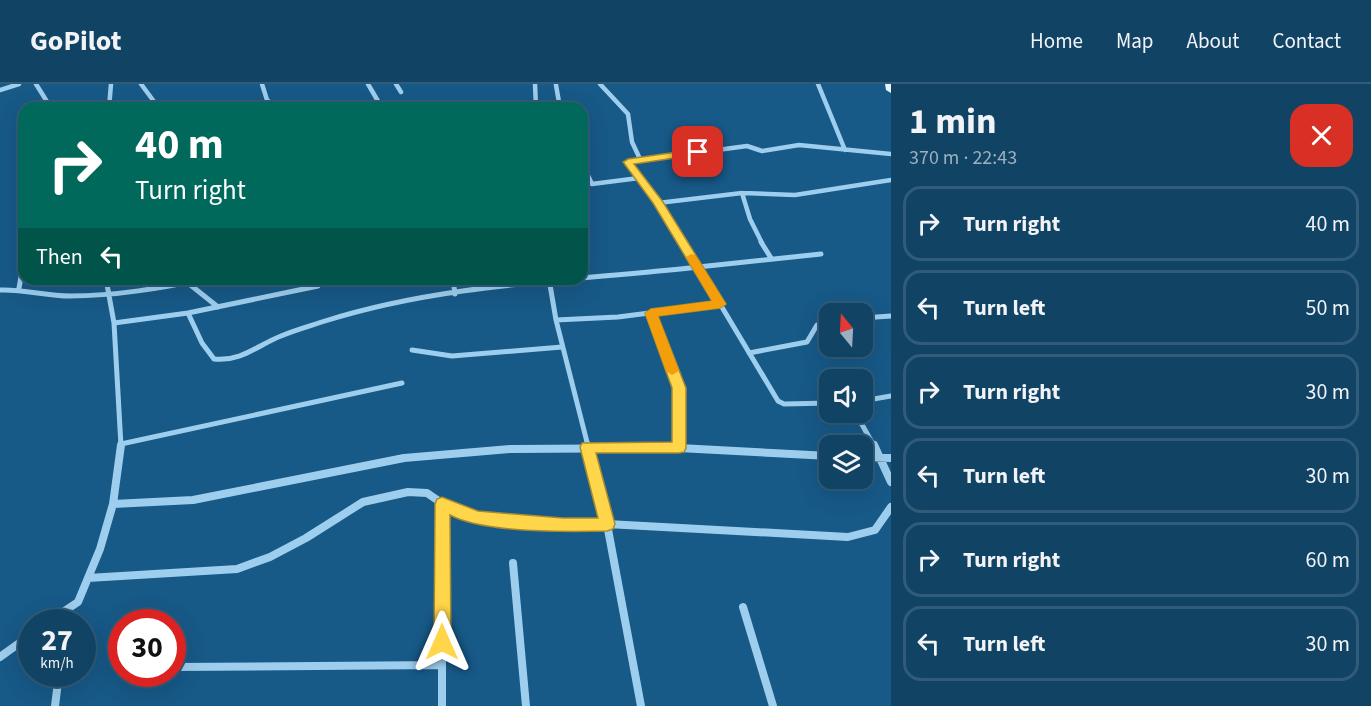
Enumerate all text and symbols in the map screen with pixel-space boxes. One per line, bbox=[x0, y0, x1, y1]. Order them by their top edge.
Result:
text: GoPilot bbox=[30, 21, 121, 61]
text: Home bbox=[1030, 26, 1083, 56]
text: Map bbox=[1116, 26, 1154, 56]
text: About bbox=[1187, 26, 1239, 56]
text: Contact bbox=[1272, 26, 1341, 56]
text: 1 min bbox=[909, 96, 997, 147]
button: close bbox=[1290, 104, 1353, 167]
text: 40 m bbox=[135, 115, 224, 175]
icon: right bbox=[36, 126, 114, 204]
pin bbox=[672, 126, 723, 177]
icon: arrive bbox=[681, 135, 714, 168]
text: 370 m · 22:43 bbox=[909, 144, 1017, 172]
text: Turn right bbox=[135, 171, 246, 210]
icon: right bbox=[912, 207, 945, 240]
text: Turn right bbox=[963, 208, 1060, 240]
text: 40 m bbox=[1305, 208, 1350, 240]
icon: left bbox=[95, 240, 128, 273]
text: Then bbox=[36, 241, 83, 273]
icon: left bbox=[912, 291, 945, 324]
text: Turn left bbox=[963, 292, 1045, 324]
text: 50 m bbox=[1305, 292, 1350, 324]
north arrow bbox=[819, 303, 873, 357]
map controls bbox=[819, 303, 873, 489]
button: sound bbox=[819, 369, 873, 423]
icon: right bbox=[912, 375, 945, 408]
text: Turn right bbox=[963, 376, 1060, 408]
text: 30 m bbox=[1305, 376, 1350, 408]
button: layers bbox=[819, 435, 873, 489]
icon: left bbox=[912, 459, 945, 492]
text: Turn left bbox=[963, 460, 1045, 492]
text: 30 m bbox=[1305, 460, 1350, 492]
icon: right bbox=[912, 543, 945, 576]
text: Turn right bbox=[963, 544, 1060, 576]
text: 60 m bbox=[1305, 544, 1350, 576]
speed limit sign: 30 bbox=[108, 609, 186, 687]
position arrow bbox=[410, 610, 474, 674]
text: 27 bbox=[41, 619, 73, 662]
icon: left bbox=[912, 627, 945, 660]
text: Turn left bbox=[963, 628, 1045, 660]
text: 30 m bbox=[1305, 628, 1350, 660]
text: km/h bbox=[40, 653, 74, 674]

